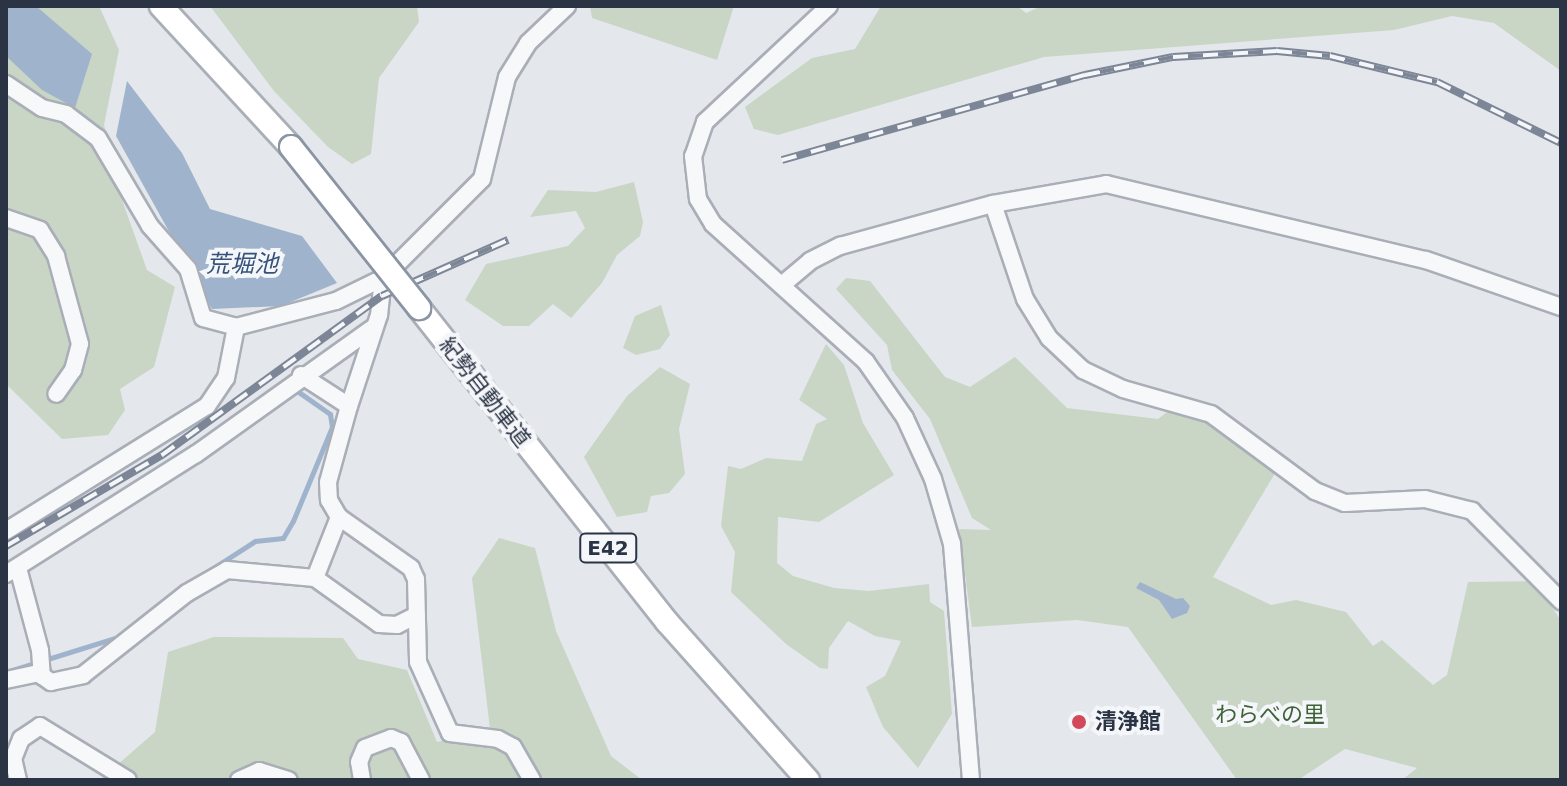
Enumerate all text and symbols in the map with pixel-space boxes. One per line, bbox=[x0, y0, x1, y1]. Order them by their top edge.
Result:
water label: 荒堀池 bbox=[206, 251, 278, 279]
street label: 紀勢自動車道 bbox=[434, 332, 536, 452]
road number: E42 bbox=[578, 532, 638, 564]
park label: わらべの里 bbox=[1215, 702, 1325, 728]
place label: 清浄館 bbox=[1095, 709, 1161, 735]
marker: 清浄館 bbox=[1070, 713, 1088, 731]

